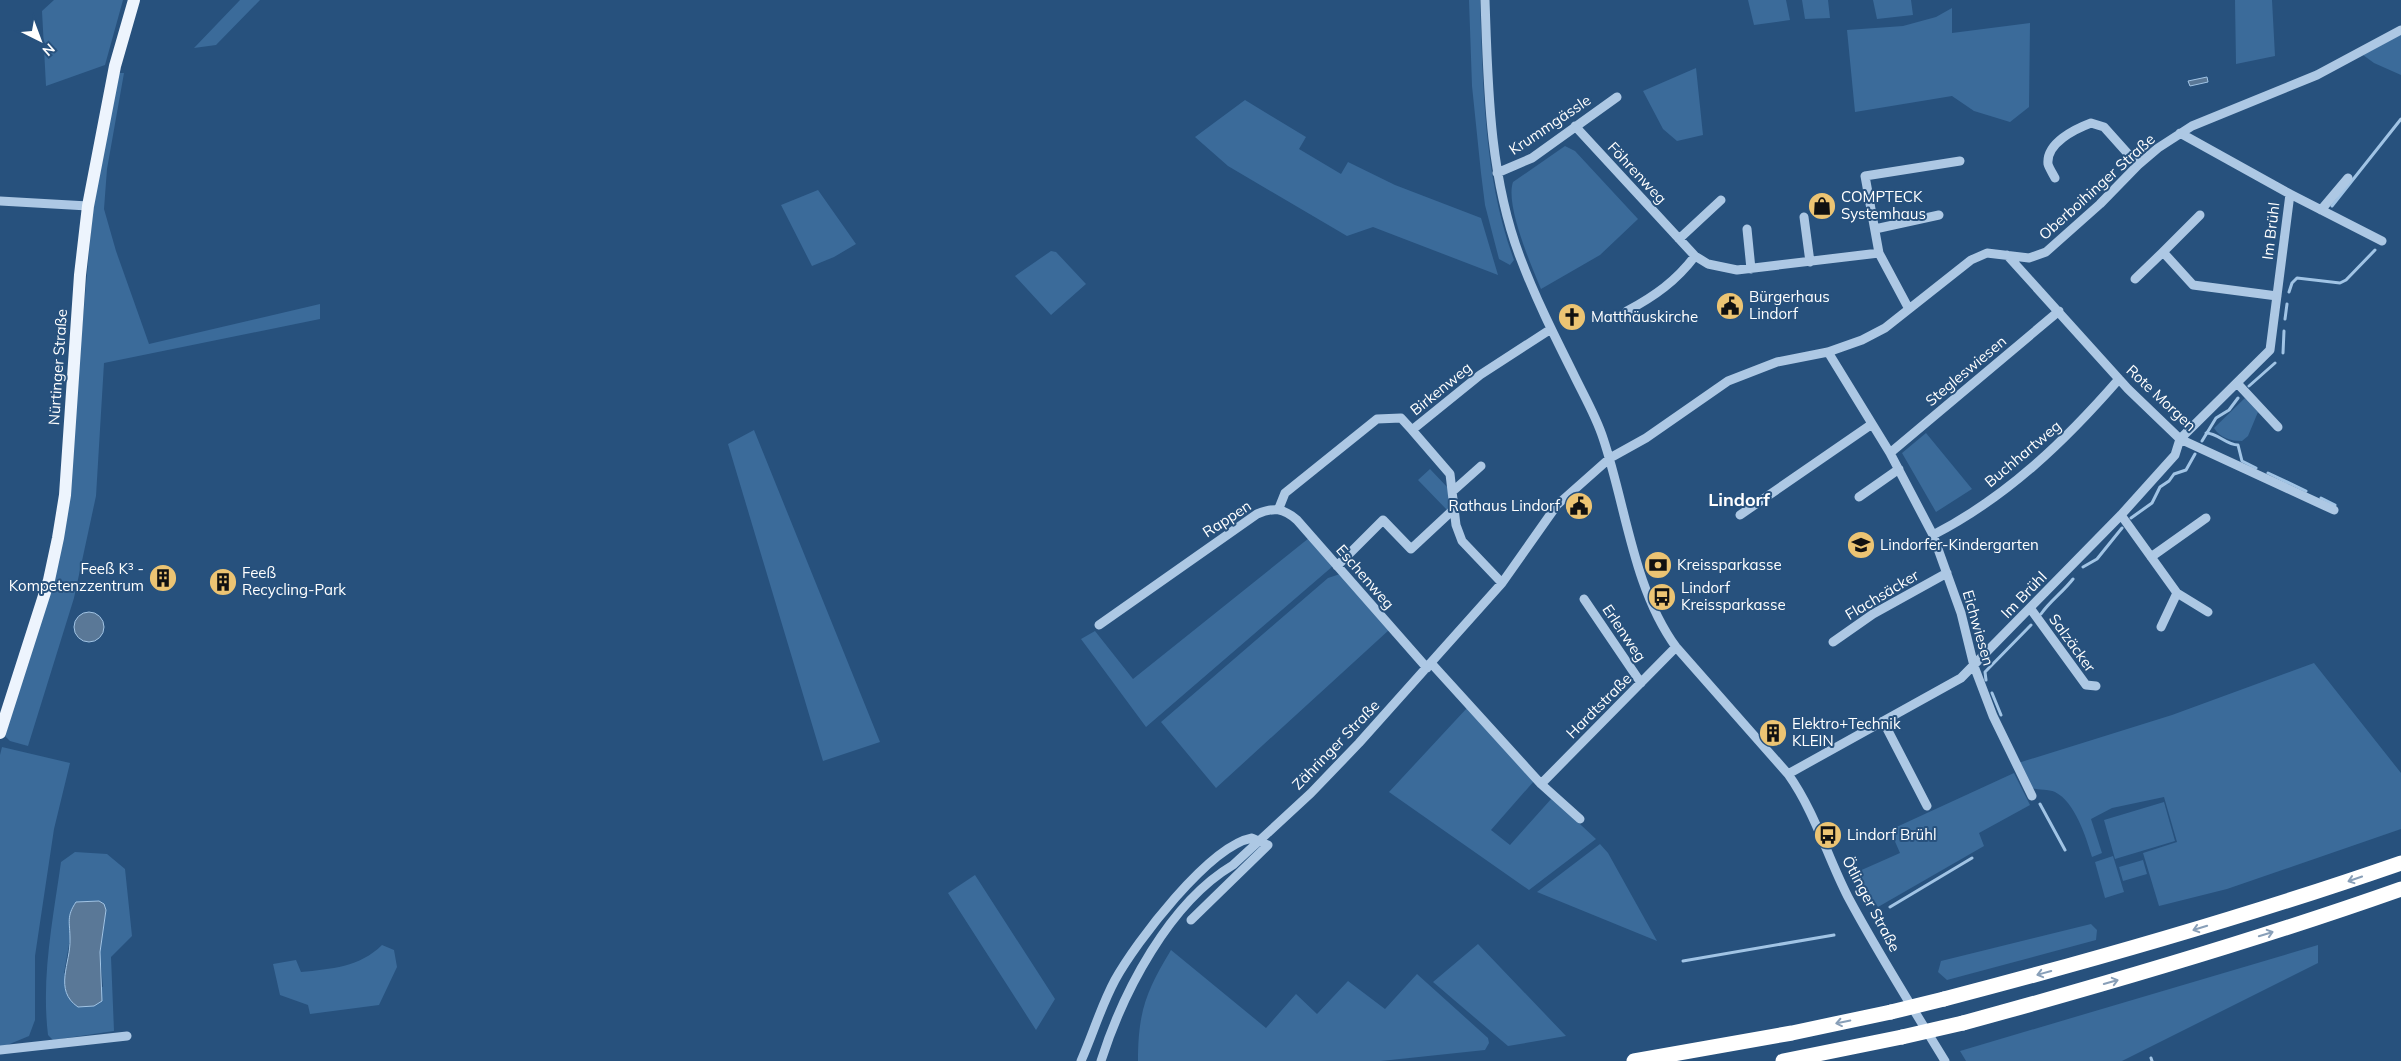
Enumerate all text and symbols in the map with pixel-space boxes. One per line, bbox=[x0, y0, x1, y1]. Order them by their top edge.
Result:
north arrow bbox=[15, 15, 65, 65]
text: N bbox=[39, 39, 59, 60]
street label: Krummgässle bbox=[1505, 90, 1594, 159]
street label: Oberboihinger Straße bbox=[2035, 129, 2159, 244]
street label: Föhrenweg bbox=[1604, 138, 1671, 208]
place label: COMPTECK Systemhaus bbox=[1841, 187, 1926, 223]
shop icon: COMPTECK Systemhaus bbox=[1807, 191, 1837, 221]
street label: Im Brühl bbox=[2258, 201, 2283, 261]
place label: Bürgerhaus Lindorf bbox=[1749, 287, 1830, 323]
public building icon: Bürgerhaus Lindorf bbox=[1715, 291, 1745, 321]
church icon: Matthäuskirche bbox=[1557, 302, 1587, 332]
place label: Matthäuskirche bbox=[1591, 307, 1698, 326]
street label: Nürtinger Straße bbox=[44, 308, 71, 426]
street label: Stegleswiesen bbox=[1921, 331, 2010, 410]
street label: Birkenweg bbox=[1406, 358, 1475, 419]
street label: Rote Morgen bbox=[2122, 360, 2200, 435]
street label: Buchhartweg bbox=[1980, 416, 2065, 491]
district label: Lindorf bbox=[1708, 488, 1770, 511]
public building icon: Rathaus Lindorf bbox=[1564, 491, 1594, 521]
street label: Rappen bbox=[1199, 496, 1255, 541]
place label: Rathaus Lindorf bbox=[1449, 496, 1561, 515]
school or university icon: Lindorfer-Kindergarten bbox=[1846, 530, 1876, 560]
place label: Lindorfer-Kindergarten bbox=[1880, 535, 2039, 554]
street label: Eschenweg bbox=[1332, 540, 1399, 613]
bank icon: Kreissparkasse bbox=[1643, 550, 1673, 580]
place label: Kreissparkasse bbox=[1677, 555, 1782, 574]
place label: Feeß K³ - Kompetenzzentrum bbox=[9, 559, 144, 595]
building icon: Feeß K³ - Kompetenzzentrum bbox=[148, 563, 178, 593]
place label: Feeß Recycling-Park bbox=[242, 563, 346, 599]
street label: Flachsäcker bbox=[1842, 565, 1922, 624]
building icon: Feeß Recycling-Park bbox=[208, 567, 238, 597]
street label: Im Brühl bbox=[1997, 567, 2050, 622]
place label: Lindorf Kreissparkasse bbox=[1681, 578, 1786, 614]
bus stop icon: Lindorf Kreissparkasse bbox=[1647, 582, 1677, 612]
street label: Eichwiesen bbox=[1959, 588, 1998, 668]
street label: Erlenweg bbox=[1598, 601, 1650, 665]
street label: Salzäcker bbox=[2045, 610, 2100, 676]
street label: Hardtstraße bbox=[1562, 669, 1635, 742]
street label: Zähringer Straße bbox=[1288, 696, 1383, 794]
place label: Elektro+Technik KLEIN bbox=[1792, 714, 1901, 750]
building icon: Elektro+Technik KLEIN bbox=[1758, 718, 1788, 748]
bus stop icon: Lindorf Brühl bbox=[1813, 820, 1843, 850]
place label: Lindorf Brühl bbox=[1847, 825, 1937, 844]
street label: Ötlinger Straße bbox=[1838, 853, 1905, 955]
one-way arrow bbox=[2348, 875, 2363, 884]
one-way arrow bbox=[2193, 924, 2209, 934]
one-way arrow bbox=[2258, 928, 2274, 938]
one-way arrow bbox=[2036, 968, 2052, 978]
one-way arrow bbox=[2103, 976, 2119, 986]
one-way arrow bbox=[1836, 1017, 1852, 1027]

